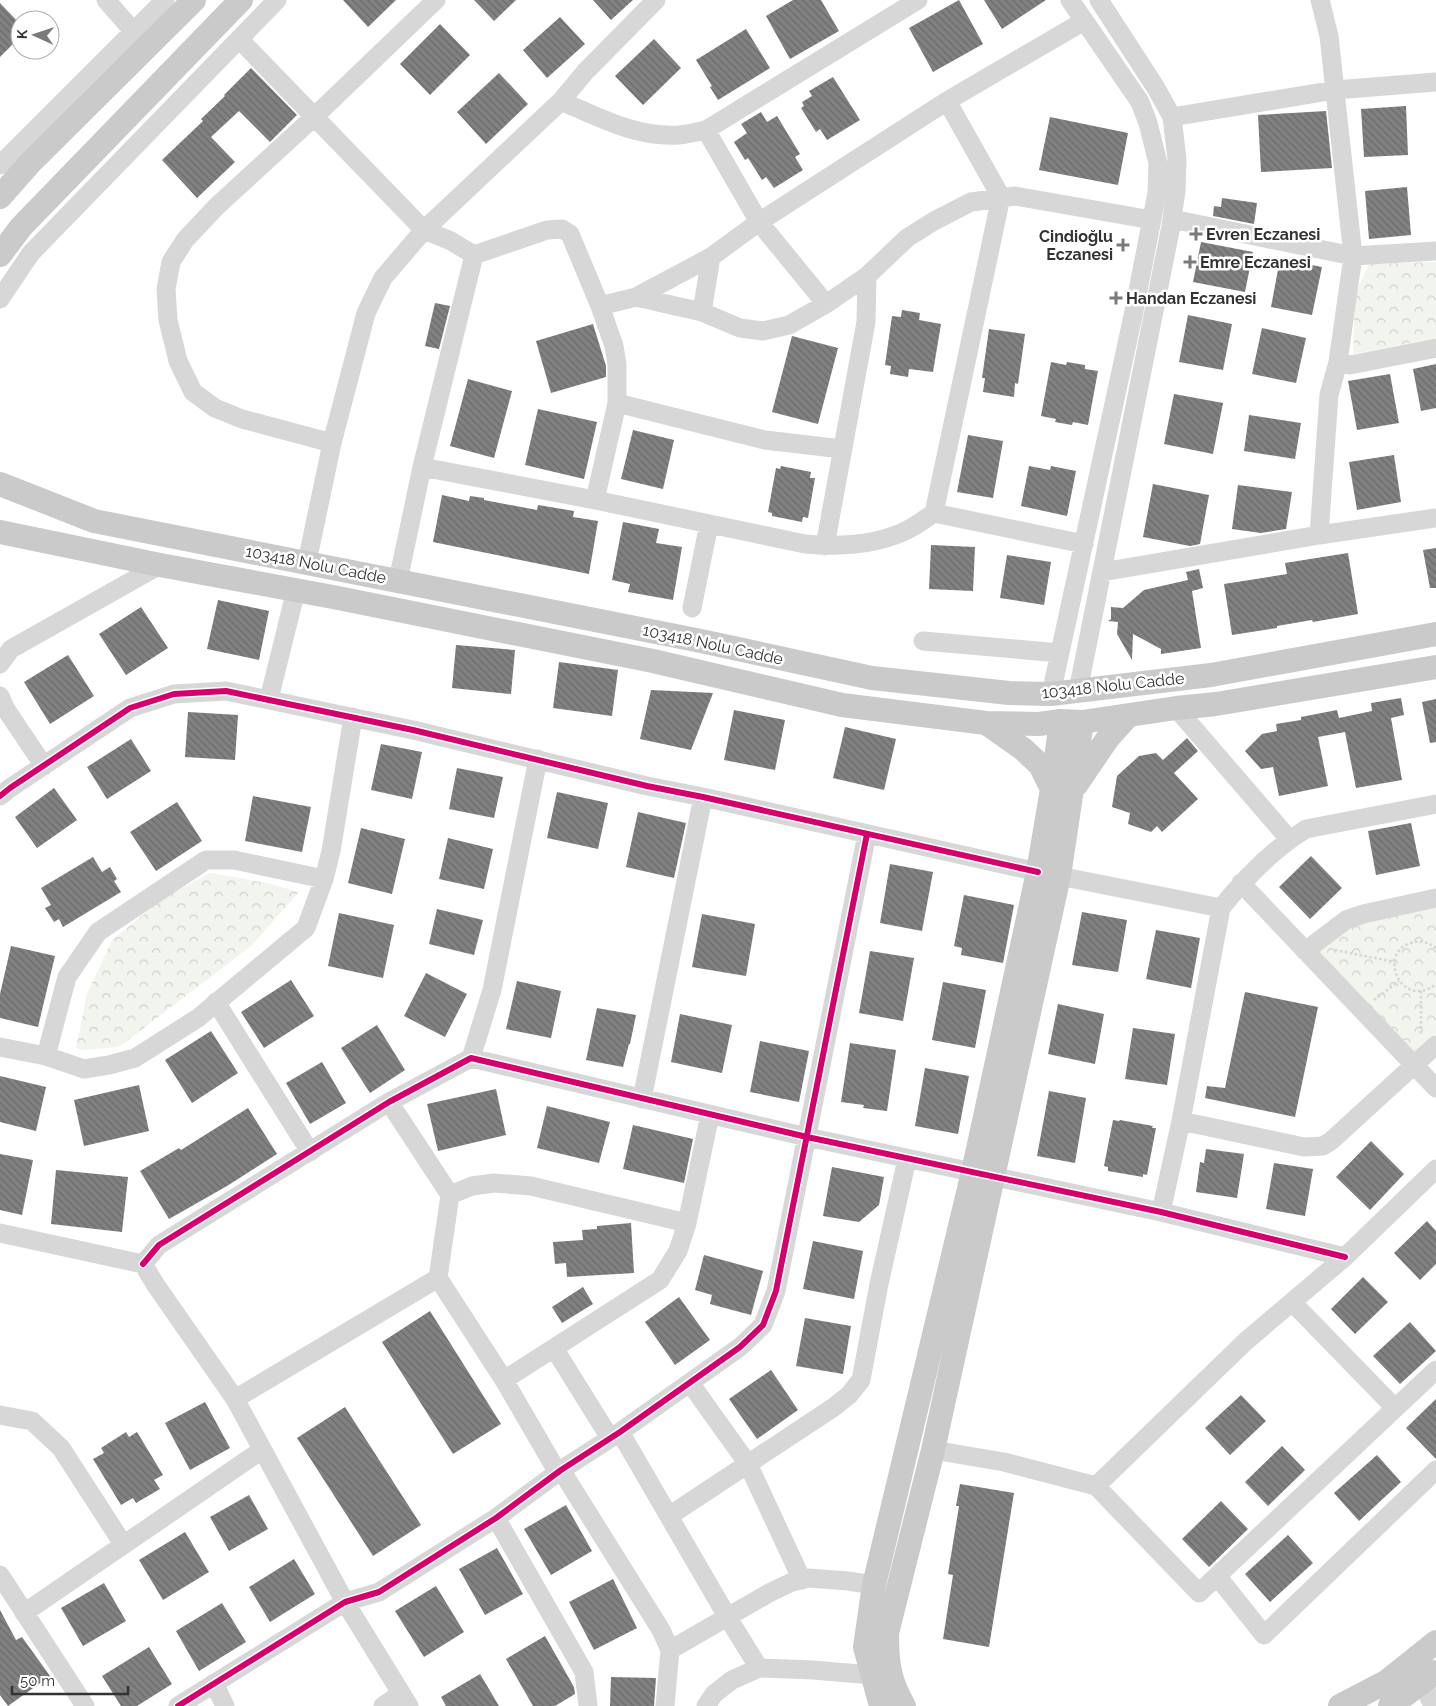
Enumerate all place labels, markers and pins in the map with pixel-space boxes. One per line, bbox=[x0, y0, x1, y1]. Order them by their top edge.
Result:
place label: Evren Eczanesi bbox=[1206, 225, 1320, 244]
place label: Cindioğlu Eczanesi bbox=[1039, 227, 1113, 264]
marker: Evren Eczanesi bbox=[1190, 228, 1202, 240]
marker: Cindioğlu Eczanesi bbox=[1117, 239, 1129, 251]
place label: Emre Eczanesi bbox=[1200, 253, 1311, 272]
marker: Emre Eczanesi bbox=[1184, 256, 1196, 268]
place label: Handan Eczanesi bbox=[1126, 289, 1256, 308]
marker: Handan Eczanesi bbox=[1110, 292, 1122, 304]

